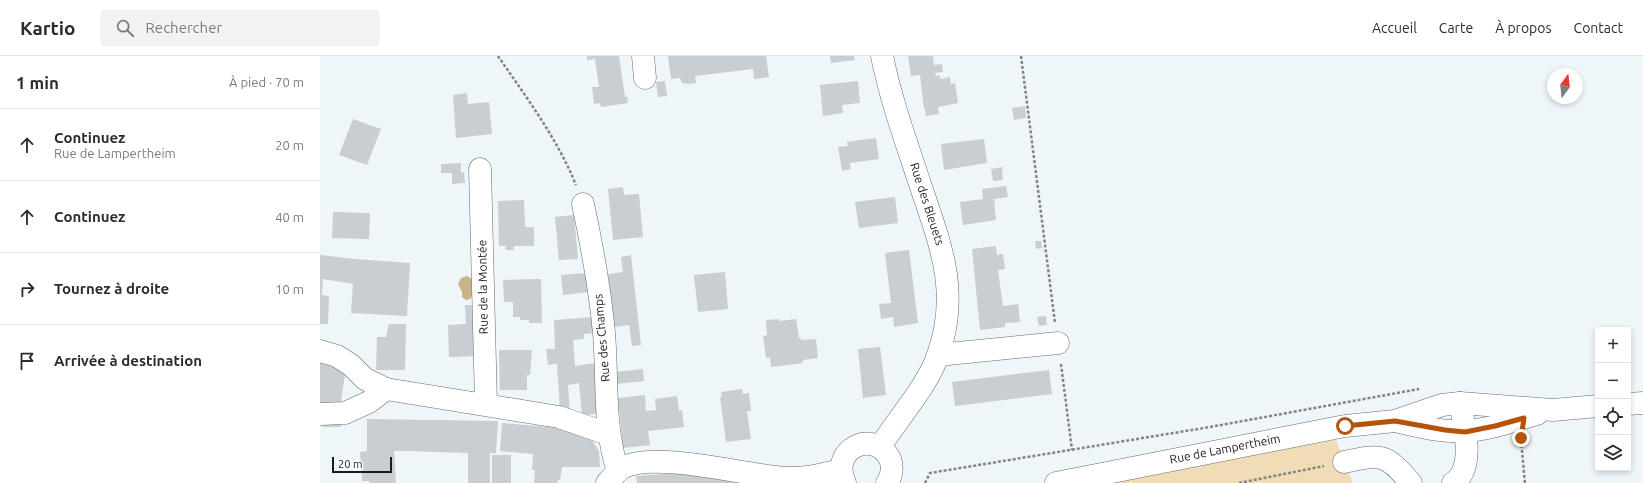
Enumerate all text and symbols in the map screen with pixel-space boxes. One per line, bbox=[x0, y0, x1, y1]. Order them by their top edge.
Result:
search box bbox=[100, 10, 380, 46]
text: Kartio bbox=[20, 17, 76, 39]
icon: search bbox=[114, 17, 136, 39]
text: Rechercher bbox=[146, 19, 222, 36]
text: Accueil bbox=[1372, 20, 1417, 36]
text: Carte bbox=[1439, 20, 1473, 36]
text: À propos bbox=[1495, 20, 1552, 36]
text: Contact bbox=[1574, 20, 1623, 36]
north arrow bbox=[1547, 68, 1583, 104]
text: 1 min bbox=[16, 73, 59, 92]
text: À pied · 70 m bbox=[229, 75, 304, 89]
text: Continuez bbox=[54, 129, 125, 146]
icon: ahead bbox=[16, 134, 38, 156]
text: 20 m bbox=[275, 138, 304, 152]
text: Rue de Lampertheim bbox=[54, 146, 176, 160]
street label: Rue des Bleuets bbox=[908, 161, 947, 247]
icon: ahead bbox=[16, 206, 38, 228]
text: Continuez bbox=[54, 208, 125, 225]
text: 40 m bbox=[275, 210, 304, 224]
street label: Rue de la Montée bbox=[475, 240, 490, 334]
icon: right bbox=[16, 278, 38, 300]
text: Tournez à droite bbox=[54, 280, 169, 297]
text: 10 m bbox=[275, 282, 304, 296]
street label: Rue des Champs bbox=[591, 294, 612, 383]
map controls bbox=[1595, 327, 1631, 471]
button: + bbox=[1595, 327, 1631, 363]
icon: arrive bbox=[16, 350, 38, 372]
text: Arrivée à destination bbox=[54, 352, 202, 369]
button: − bbox=[1595, 363, 1631, 399]
button: locate bbox=[1595, 399, 1631, 435]
route start bbox=[1336, 417, 1354, 435]
route end bbox=[1512, 429, 1530, 447]
street label: Rue de Lampertheim bbox=[1168, 431, 1281, 466]
button: layers bbox=[1595, 435, 1631, 471]
scale bar bbox=[332, 455, 392, 474]
text: 20 m bbox=[338, 458, 362, 470]

